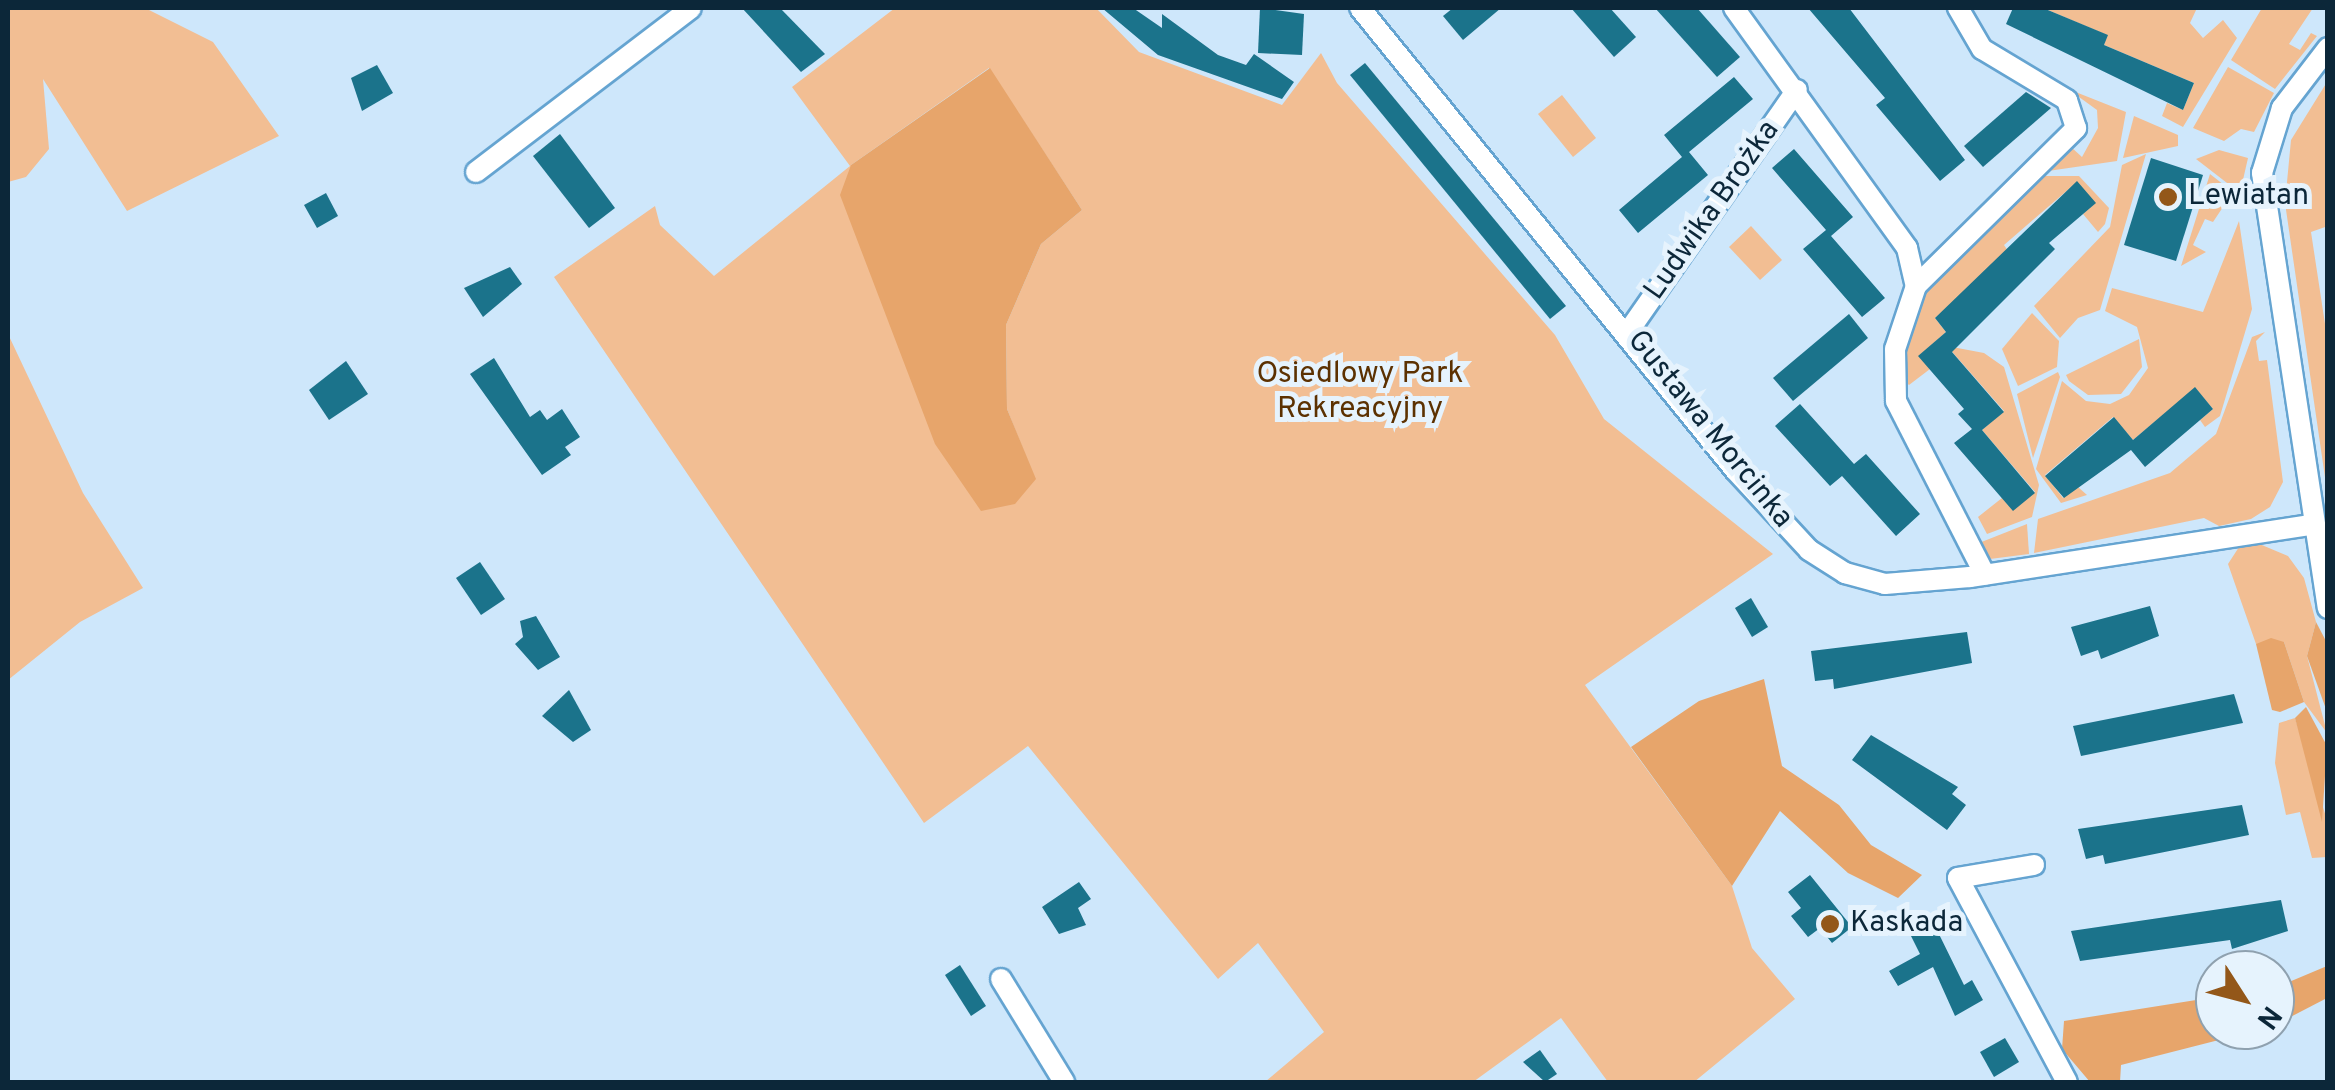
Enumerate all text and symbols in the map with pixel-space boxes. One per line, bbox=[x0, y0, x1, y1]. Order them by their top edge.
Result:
street label: Ludwika Brożka bbox=[1638, 114, 1788, 308]
place label: Lewiatan bbox=[2188, 179, 2309, 215]
marker: Lewiatan bbox=[2157, 186, 2179, 208]
street label: Gustawa Morcinka bbox=[1618, 324, 1800, 536]
park label: Osiedlowy Park Rekreacyjny bbox=[1257, 357, 1463, 428]
place label: Kaskada bbox=[1850, 906, 1963, 942]
marker: Kaskada bbox=[1819, 913, 1841, 935]
north arrow bbox=[2195, 950, 2295, 1050]
text: N bbox=[2247, 998, 2288, 1035]

